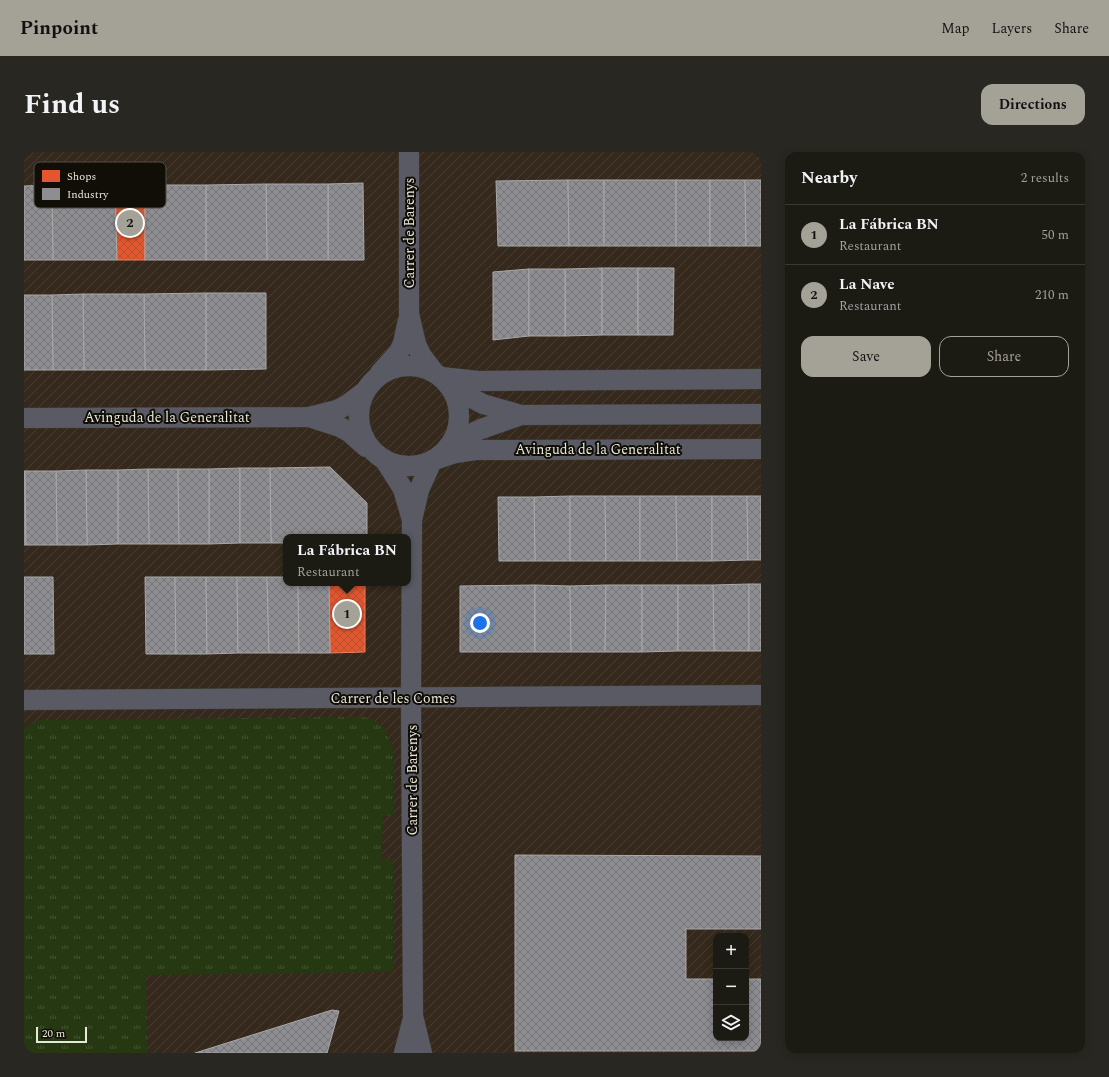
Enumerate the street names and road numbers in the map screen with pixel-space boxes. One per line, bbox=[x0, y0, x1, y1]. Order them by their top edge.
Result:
street label: Carrer de Barenys bbox=[399, 177, 420, 289]
street label: Avinguda de la Generalitat bbox=[84, 407, 250, 428]
street label: Avinguda de la Generalitat bbox=[515, 439, 681, 460]
street label: Carrer de les Comes bbox=[330, 688, 456, 709]
street label: Carrer de Barenys bbox=[402, 724, 423, 836]

